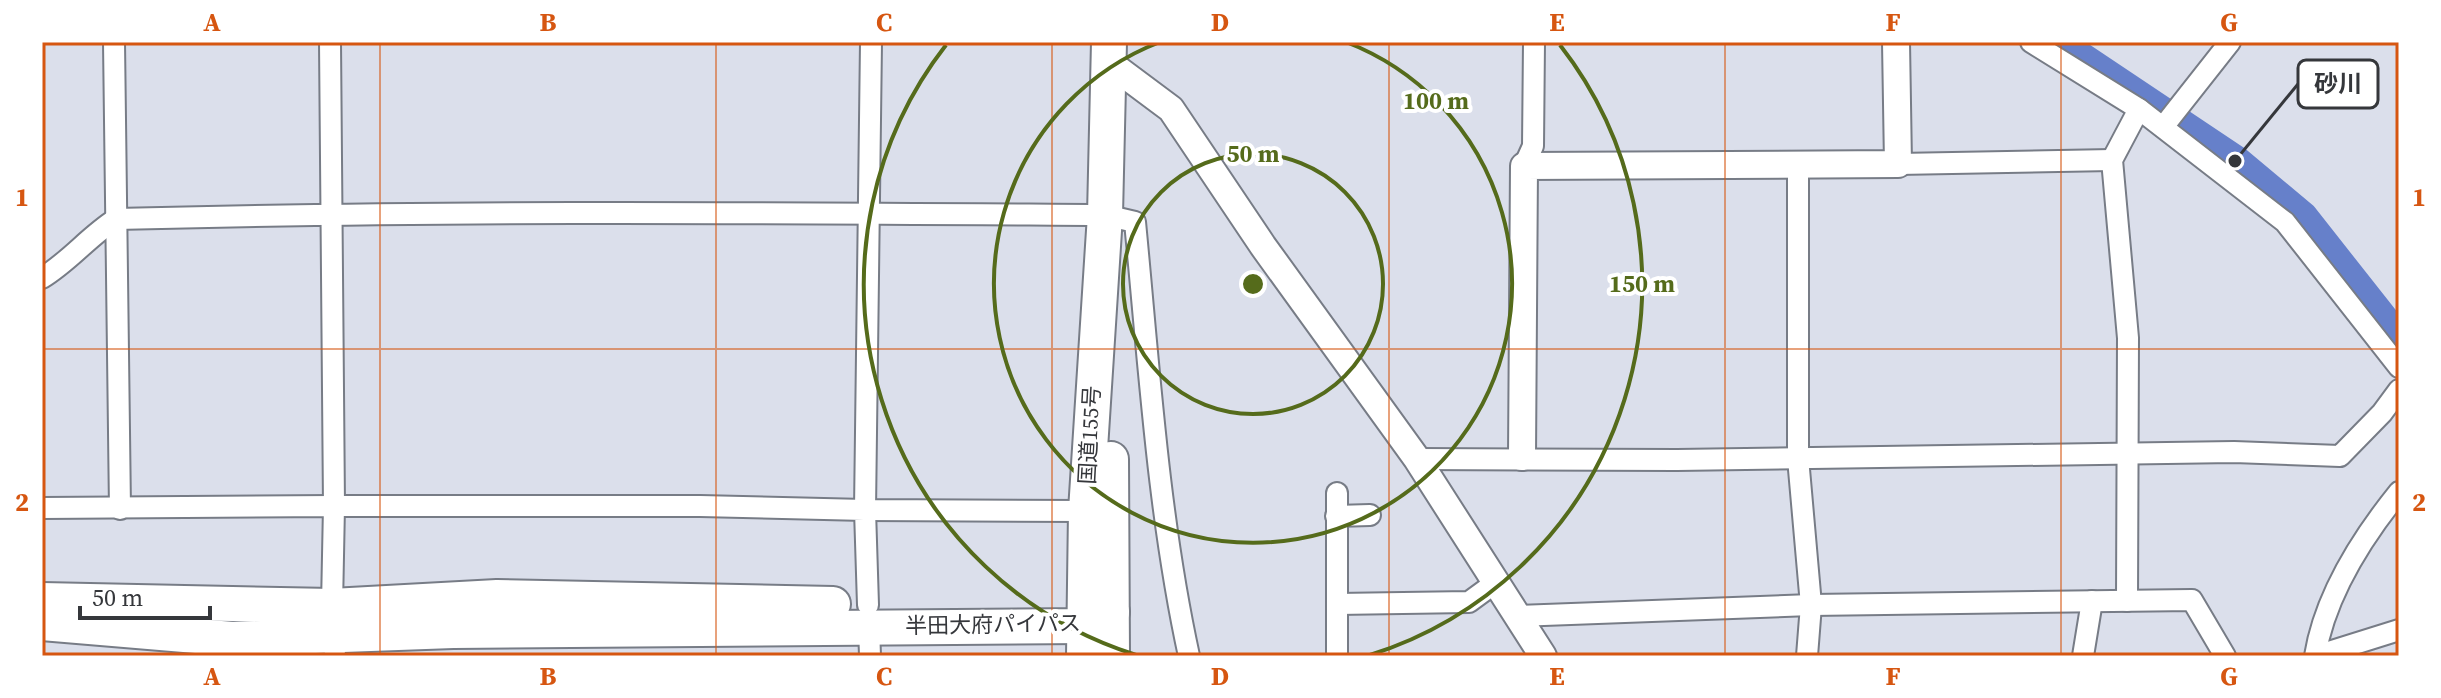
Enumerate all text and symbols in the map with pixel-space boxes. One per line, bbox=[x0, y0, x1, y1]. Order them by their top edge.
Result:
text: A bbox=[203, 4, 221, 40]
text: B bbox=[540, 4, 557, 40]
text: C bbox=[876, 4, 892, 40]
text: D bbox=[1211, 4, 1229, 40]
text: E bbox=[1549, 4, 1565, 40]
text: F bbox=[1885, 4, 1901, 40]
text: G bbox=[2220, 4, 2238, 40]
callout: 砂川 bbox=[2298, 60, 2378, 108]
text: 砂川 bbox=[2314, 67, 2362, 100]
text: 100 m bbox=[1403, 84, 1469, 117]
text: 50 m bbox=[1227, 137, 1280, 170]
text: 1 bbox=[15, 179, 29, 215]
text: 1 bbox=[2412, 179, 2426, 215]
text: 150 m bbox=[1609, 267, 1675, 300]
centre of rings bbox=[1239, 270, 1267, 298]
street label: 国道155号 bbox=[1071, 385, 1107, 485]
text: 2 bbox=[15, 484, 29, 520]
text: 2 bbox=[2412, 484, 2426, 520]
scale bar bbox=[80, 570, 210, 620]
text: 50 m bbox=[92, 581, 143, 614]
street label: 半田大府パイパス bbox=[905, 607, 1081, 641]
text: A bbox=[203, 658, 221, 694]
text: B bbox=[540, 658, 557, 694]
text: C bbox=[876, 658, 892, 694]
text: D bbox=[1211, 658, 1229, 694]
text: E bbox=[1549, 658, 1565, 694]
text: F bbox=[1885, 658, 1901, 694]
text: G bbox=[2220, 658, 2238, 694]

